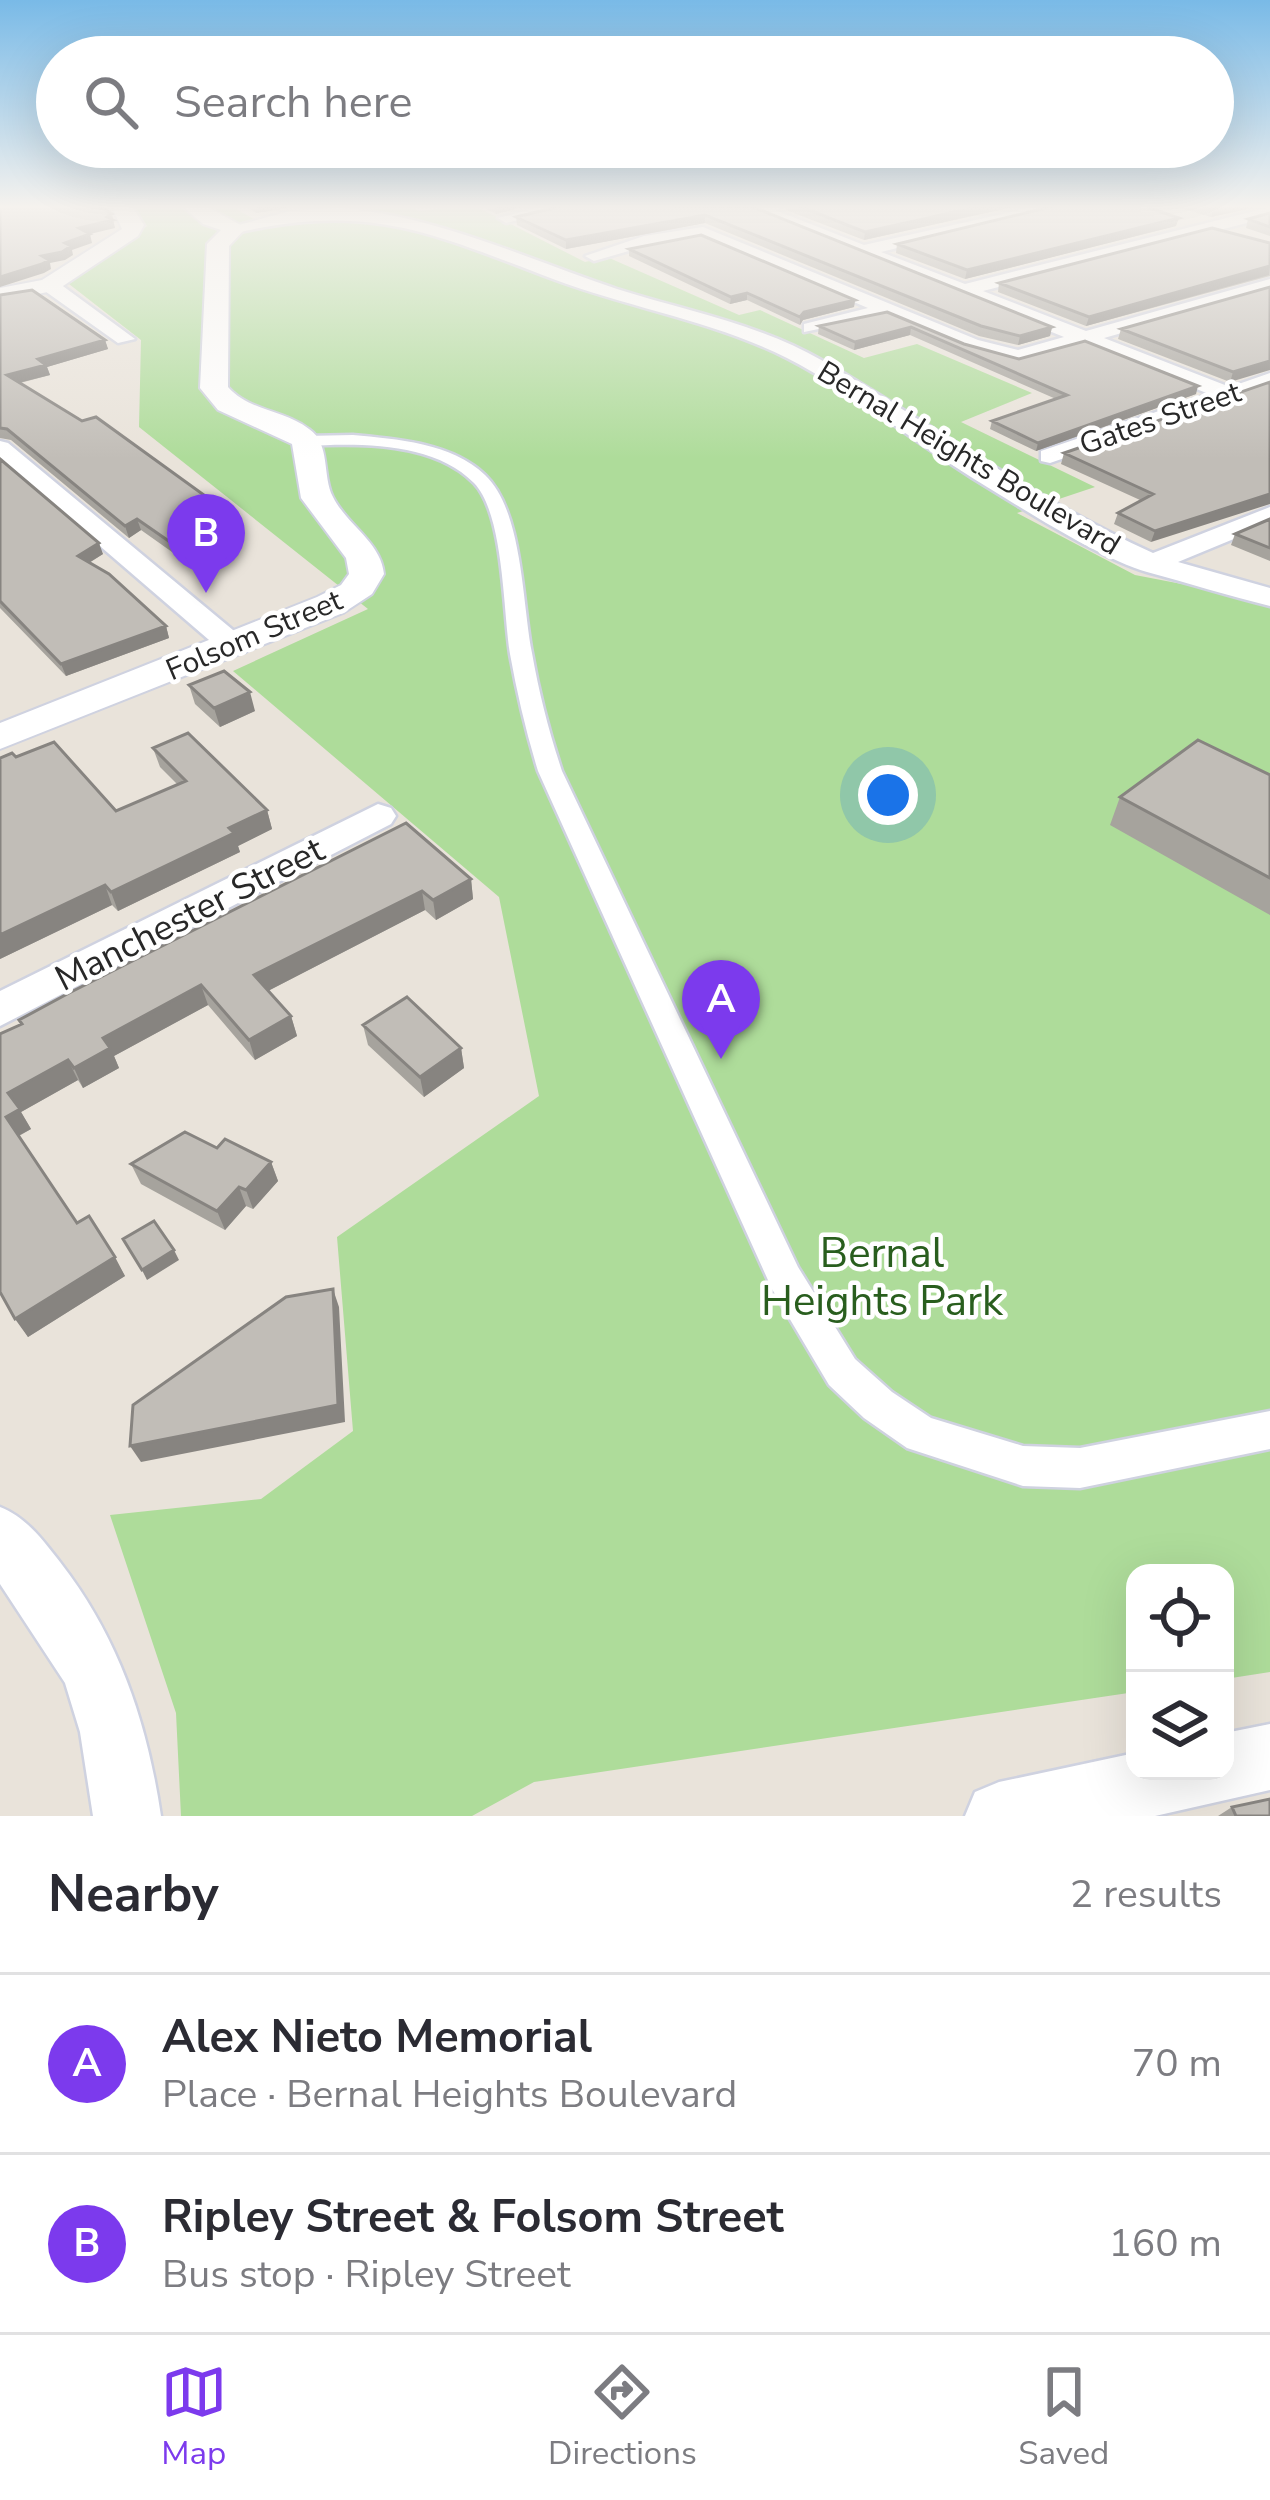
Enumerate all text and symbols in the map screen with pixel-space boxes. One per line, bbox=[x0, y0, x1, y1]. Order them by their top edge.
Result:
search box bbox=[36, 36, 1234, 168]
icon: search bbox=[78, 69, 144, 135]
text: Search here bbox=[174, 72, 413, 133]
street label: Bernal Heights Boulevard bbox=[810, 352, 1128, 565]
street label: Gates Street bbox=[1074, 372, 1247, 465]
pin: B bbox=[167, 494, 245, 593]
street label: Folsom Street bbox=[160, 580, 349, 691]
your location bbox=[858, 765, 918, 825]
street label: Manchester Street bbox=[47, 825, 333, 1003]
pin: A bbox=[682, 960, 760, 1059]
park label: Bernal Heights Park bbox=[761, 1225, 1004, 1330]
map controls bbox=[1126, 1564, 1234, 1780]
button: locate bbox=[1126, 1564, 1234, 1672]
button: layers bbox=[1126, 1672, 1234, 1780]
text: Nearby bbox=[48, 1859, 219, 1929]
text: 2 results bbox=[1070, 1868, 1222, 1921]
text: Alex Nieto Memorial bbox=[162, 2007, 592, 2068]
text: A bbox=[72, 2037, 102, 2090]
text: 70 m bbox=[1132, 2037, 1222, 2090]
text: Place · Bernal Heights Boulevard bbox=[162, 2068, 737, 2121]
text: Ripley Street & Folsom Street bbox=[162, 2187, 784, 2248]
text: B bbox=[74, 2217, 100, 2270]
text: 160 m bbox=[1108, 2217, 1222, 2270]
text: Bus stop · Ripley Street bbox=[162, 2248, 571, 2301]
tab: Map bbox=[161, 2359, 227, 2476]
tab: Directions bbox=[548, 2359, 697, 2476]
tab: Saved bbox=[1018, 2359, 1109, 2476]

